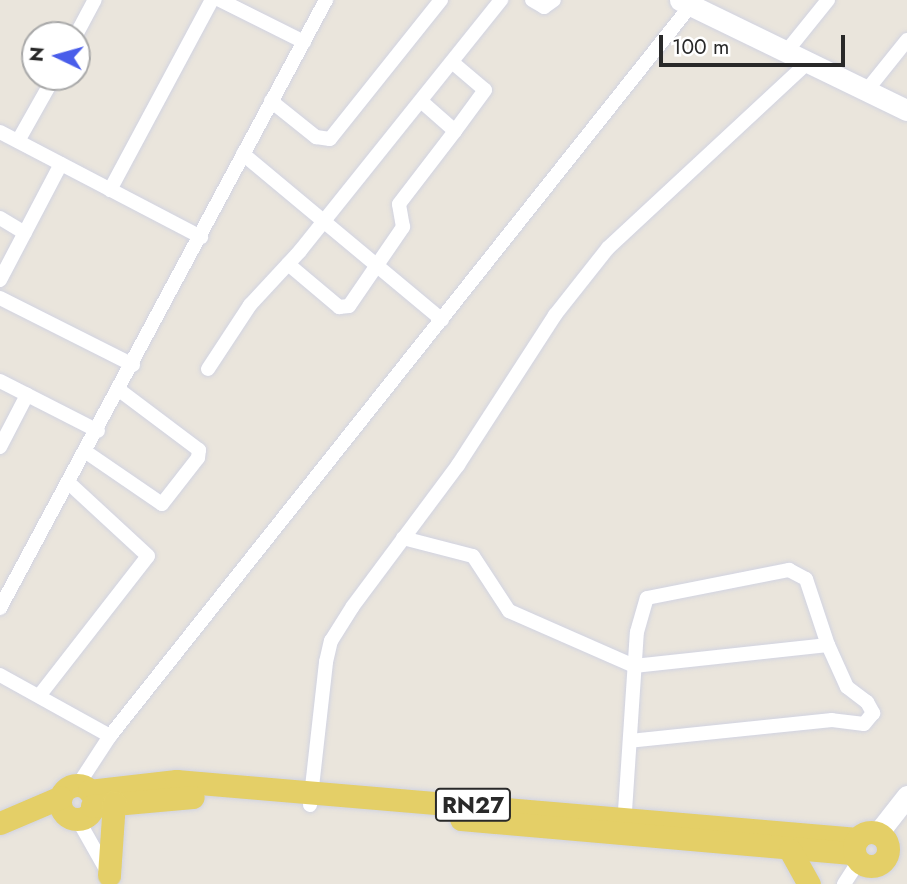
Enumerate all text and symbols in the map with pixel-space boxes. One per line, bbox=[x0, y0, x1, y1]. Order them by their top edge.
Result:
north arrow bbox=[21, 21, 91, 91]
scale bar bbox=[662, 21, 848, 65]
text: 100 m bbox=[672, 32, 729, 62]
text: N bbox=[22, 46, 51, 63]
road number: RN27 bbox=[434, 786, 512, 824]

